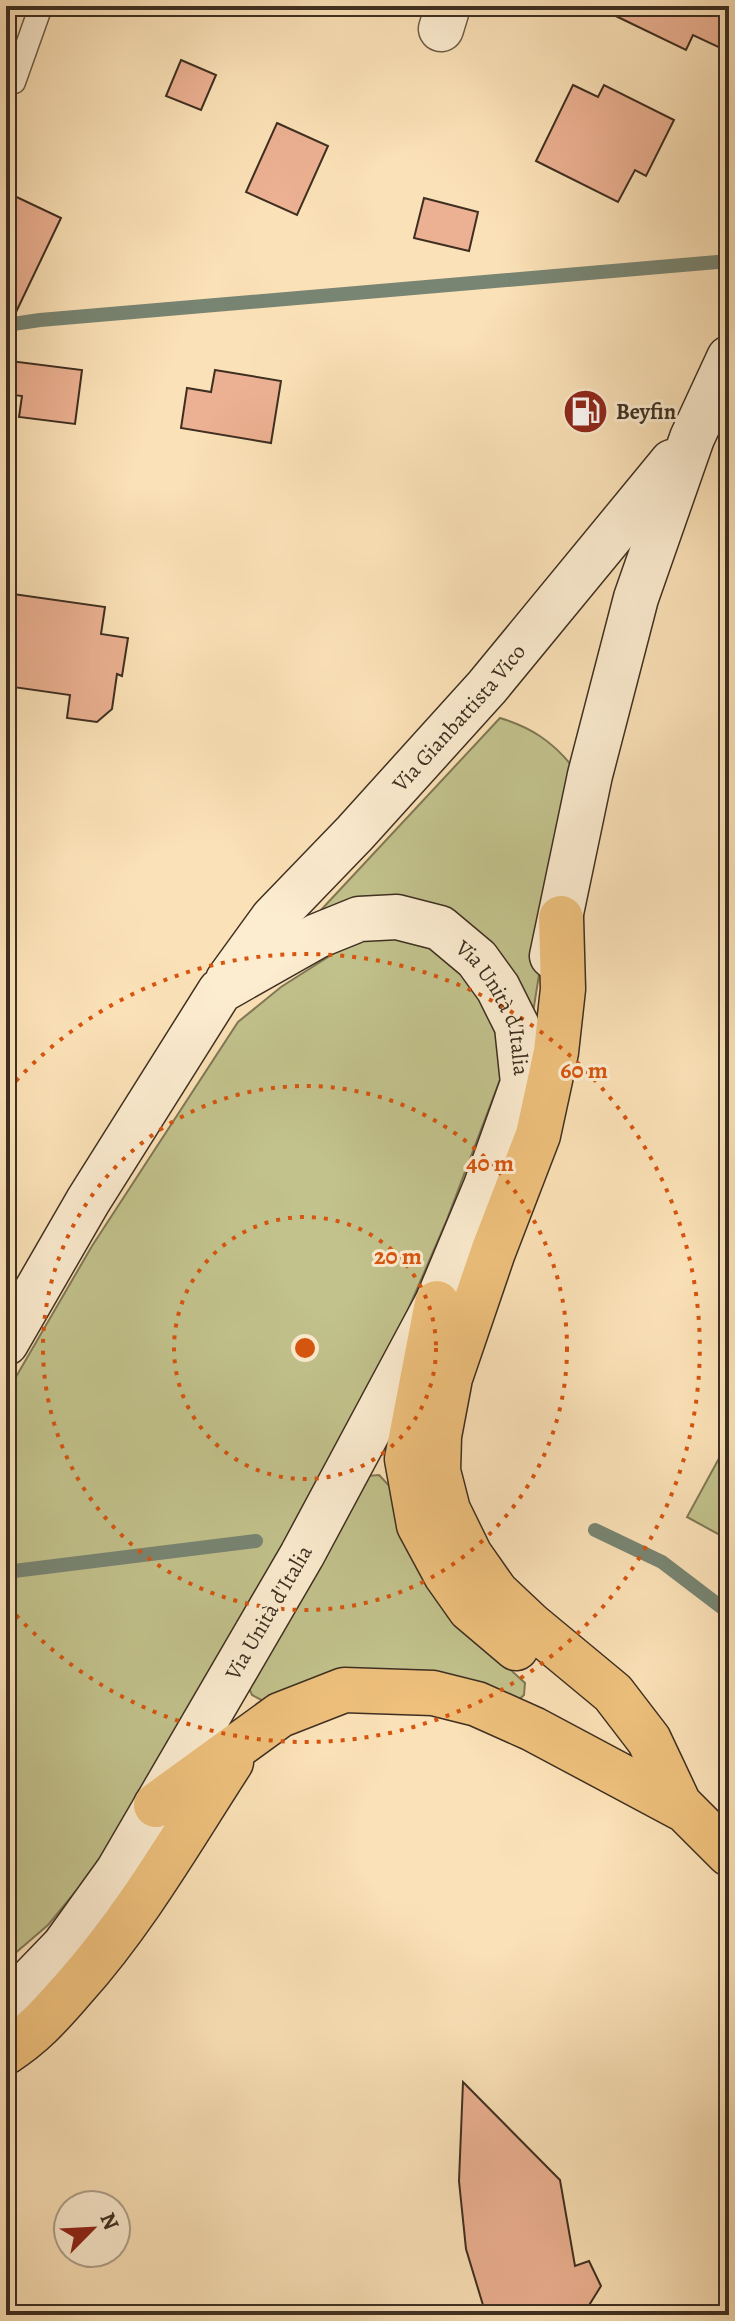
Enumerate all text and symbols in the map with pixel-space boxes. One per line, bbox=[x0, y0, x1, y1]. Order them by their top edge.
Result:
fuel station icon: Beyfin bbox=[561, 387, 609, 435]
place label: Beyfin bbox=[616, 397, 676, 427]
street label: Via Gianbattista Vico bbox=[385, 638, 533, 799]
street label: Via Unità d'Italia bbox=[448, 933, 536, 1078]
text: 60 m bbox=[560, 1054, 608, 1086]
text: 40 m bbox=[466, 1147, 514, 1179]
text: 20 m bbox=[374, 1240, 422, 1272]
centre of rings bbox=[291, 1334, 319, 1362]
street label: Via Unità d'Italia bbox=[218, 1539, 320, 1686]
north arrow bbox=[52, 2189, 132, 2269]
text: N bbox=[92, 2208, 126, 2235]

